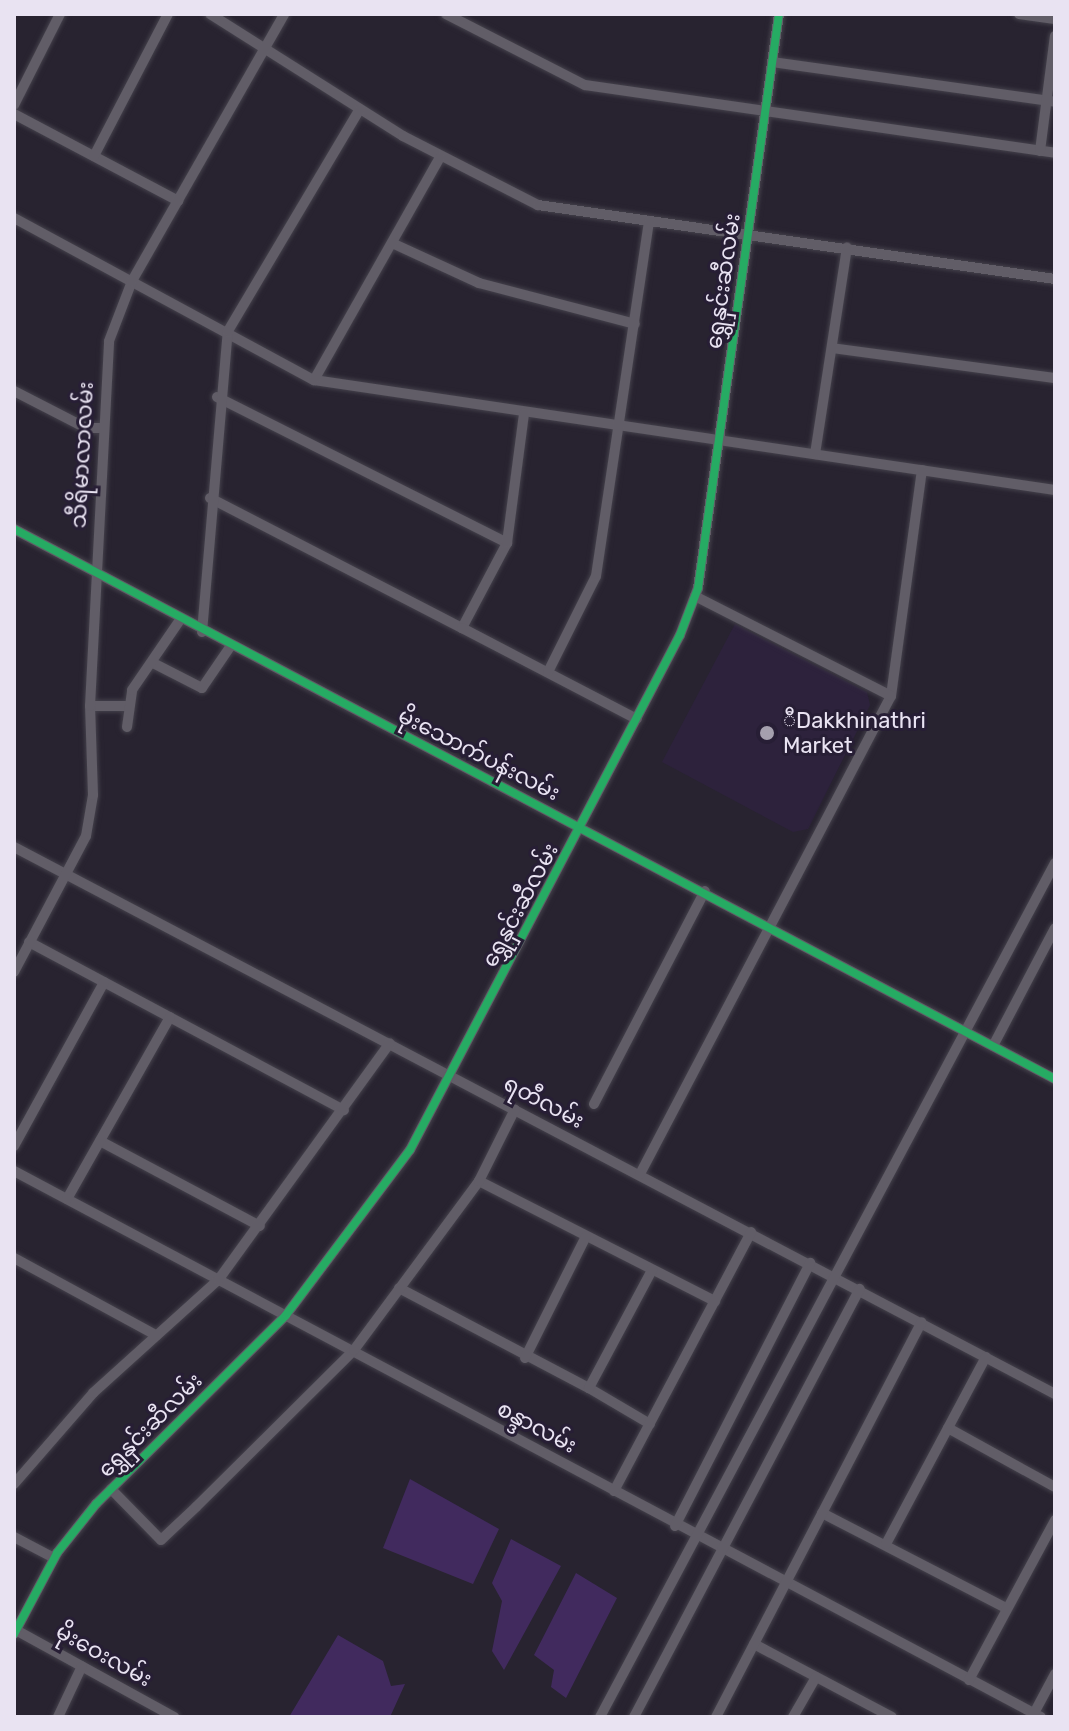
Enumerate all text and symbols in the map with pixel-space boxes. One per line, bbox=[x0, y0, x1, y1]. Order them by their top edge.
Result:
street label: ရွှေနှင်းဆီလမ်း bbox=[700, 212, 746, 350]
street label: သီရိမာလာလမ်း bbox=[65, 381, 99, 529]
street label: မိုးသောက်ပန်းလမ်း bbox=[394, 702, 564, 806]
place label: ီDakkhinathri Market bbox=[783, 707, 926, 758]
marker: ီDakkhinathri Market bbox=[758, 724, 776, 742]
street label: ရွှေနှင်းဆီလမ်း bbox=[476, 839, 564, 971]
street label: ရတီလမ်း bbox=[499, 1070, 589, 1134]
street label: ရွှေနှင်းဆီလမ်း bbox=[92, 1367, 208, 1483]
street label: စန္ဒာလမ်း bbox=[493, 1395, 581, 1459]
street label: မိုးဝေးလမ်း bbox=[51, 1618, 157, 1692]

